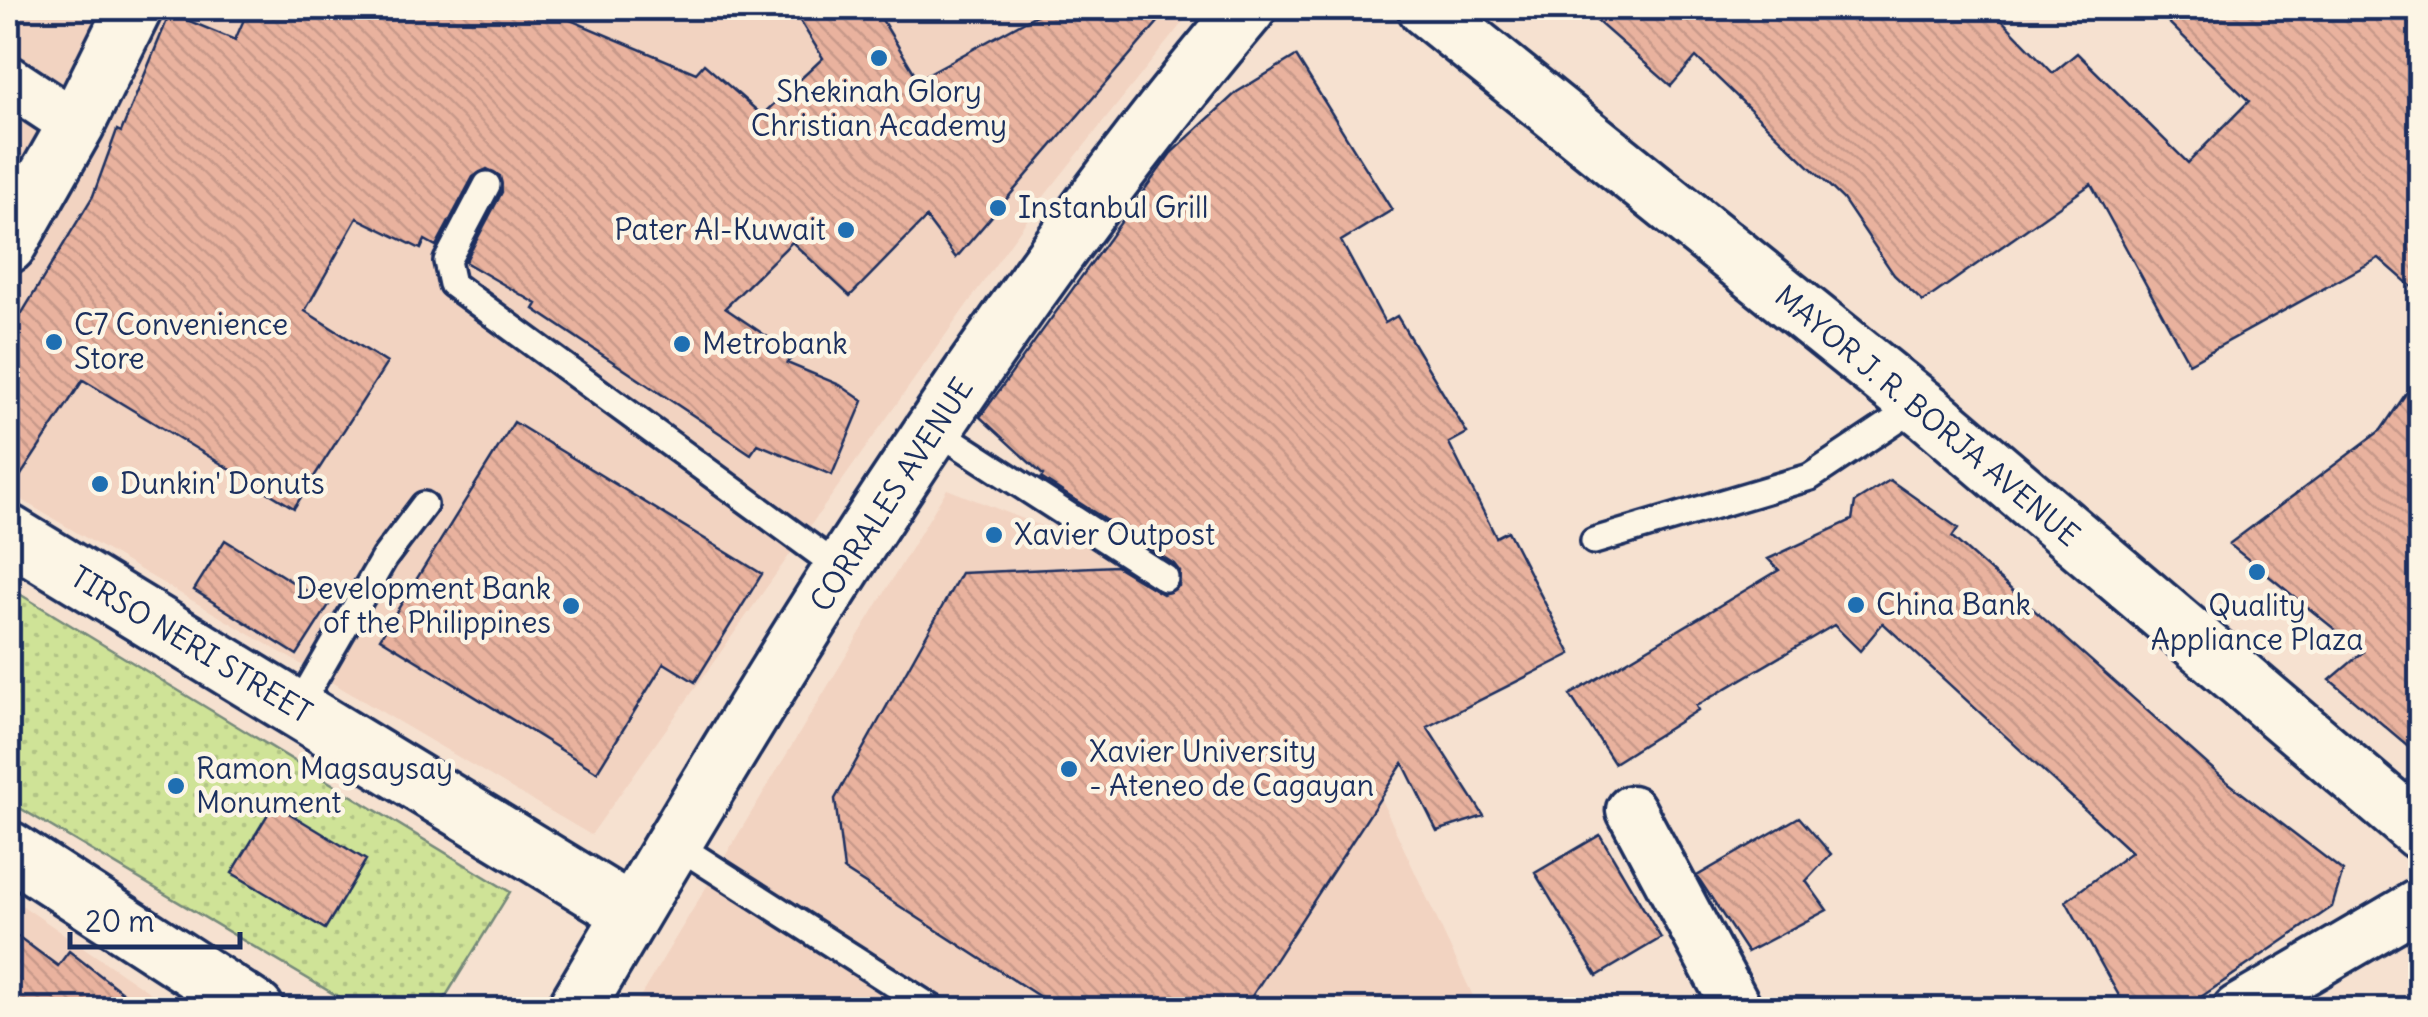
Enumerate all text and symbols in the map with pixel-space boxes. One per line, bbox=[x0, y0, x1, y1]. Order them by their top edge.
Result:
marker: Shekinah Glory Christian Academy bbox=[868, 47, 890, 69]
place label: Shekinah Glory Christian Academy bbox=[751, 72, 1007, 144]
place label: Instanbul Grill bbox=[1018, 188, 1209, 226]
marker: Instanbul Grill bbox=[987, 197, 1009, 219]
place label: Pater Al-Kuwait bbox=[614, 210, 826, 248]
marker: Pater Al-Kuwait bbox=[835, 219, 857, 241]
street label: MAYOR J. R. BORJA AVENUE bbox=[1767, 277, 2088, 554]
place label: C7 Convenience Store bbox=[74, 305, 288, 377]
place label: Metrobank bbox=[702, 324, 848, 362]
marker: C7 Convenience Store bbox=[43, 331, 65, 353]
marker: Metrobank bbox=[671, 333, 693, 355]
street label: CORRALES AVENUE bbox=[801, 370, 981, 618]
place label: Dunkin' Donuts bbox=[120, 464, 325, 502]
marker: Dunkin' Donuts bbox=[89, 473, 111, 495]
place label: Xavier Outpost bbox=[1014, 515, 1215, 553]
marker: Xavier Outpost bbox=[983, 524, 1005, 546]
street label: TIRSO NERI STREET bbox=[64, 557, 319, 731]
marker: Quality Appliance Plaza bbox=[2246, 561, 2268, 583]
place label: Development Bank of the Philippines bbox=[296, 569, 551, 641]
place label: China Bank bbox=[1876, 585, 2031, 623]
place label: Quality Appliance Plaza bbox=[2151, 586, 2363, 658]
marker: China Bank bbox=[1845, 594, 1867, 616]
marker: Development Bank of the Philippines bbox=[560, 595, 582, 617]
place label: Xavier University - Ateneo de Cagayan bbox=[1089, 732, 1374, 804]
place label: Ramon Magsaysay Monument bbox=[196, 749, 453, 821]
marker: Xavier University - Ateneo de Cagayan bbox=[1058, 758, 1080, 780]
marker: Ramon Magsaysay Monument bbox=[165, 775, 187, 797]
scale bar bbox=[70, 887, 240, 949]
text: 20 m bbox=[85, 902, 155, 940]

